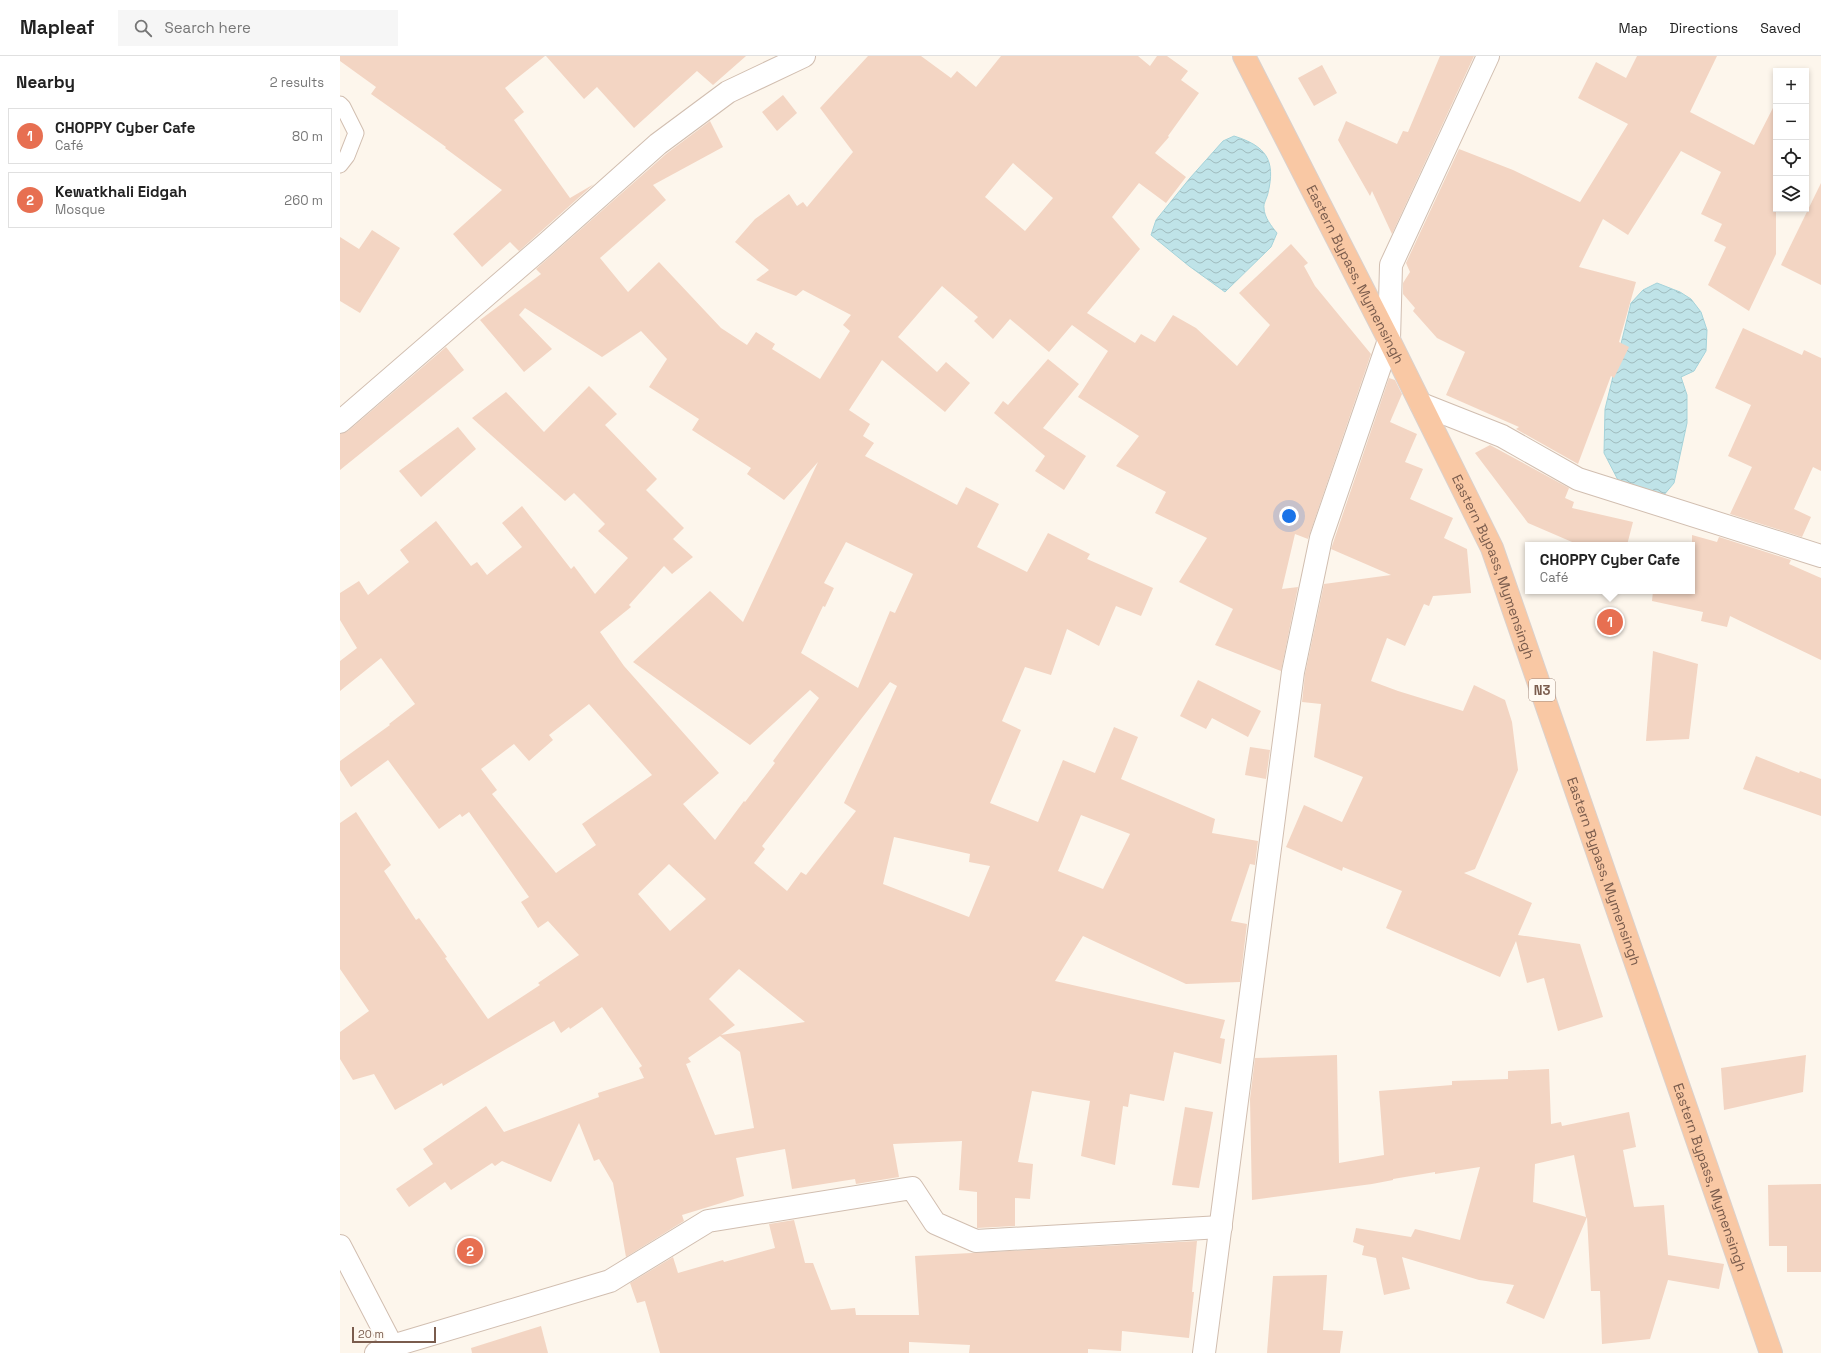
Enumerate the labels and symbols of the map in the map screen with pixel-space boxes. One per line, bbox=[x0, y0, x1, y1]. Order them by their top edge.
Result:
street label: Eastern Bypass, Mymensingh bbox=[1302, 182, 1408, 367]
street label: Eastern Bypass, Mymensingh bbox=[1448, 471, 1539, 662]
your location bbox=[1279, 506, 1299, 526]
pin: 1 bbox=[1597, 607, 1623, 637]
road number: N3 bbox=[1529, 679, 1555, 701]
street label: Eastern Bypass, Mymensingh bbox=[1563, 775, 1645, 968]
street label: Eastern Bypass, Mymensingh bbox=[1669, 1081, 1751, 1274]
pin: 2 bbox=[457, 1236, 483, 1266]
scale bar bbox=[352, 1325, 436, 1344]

